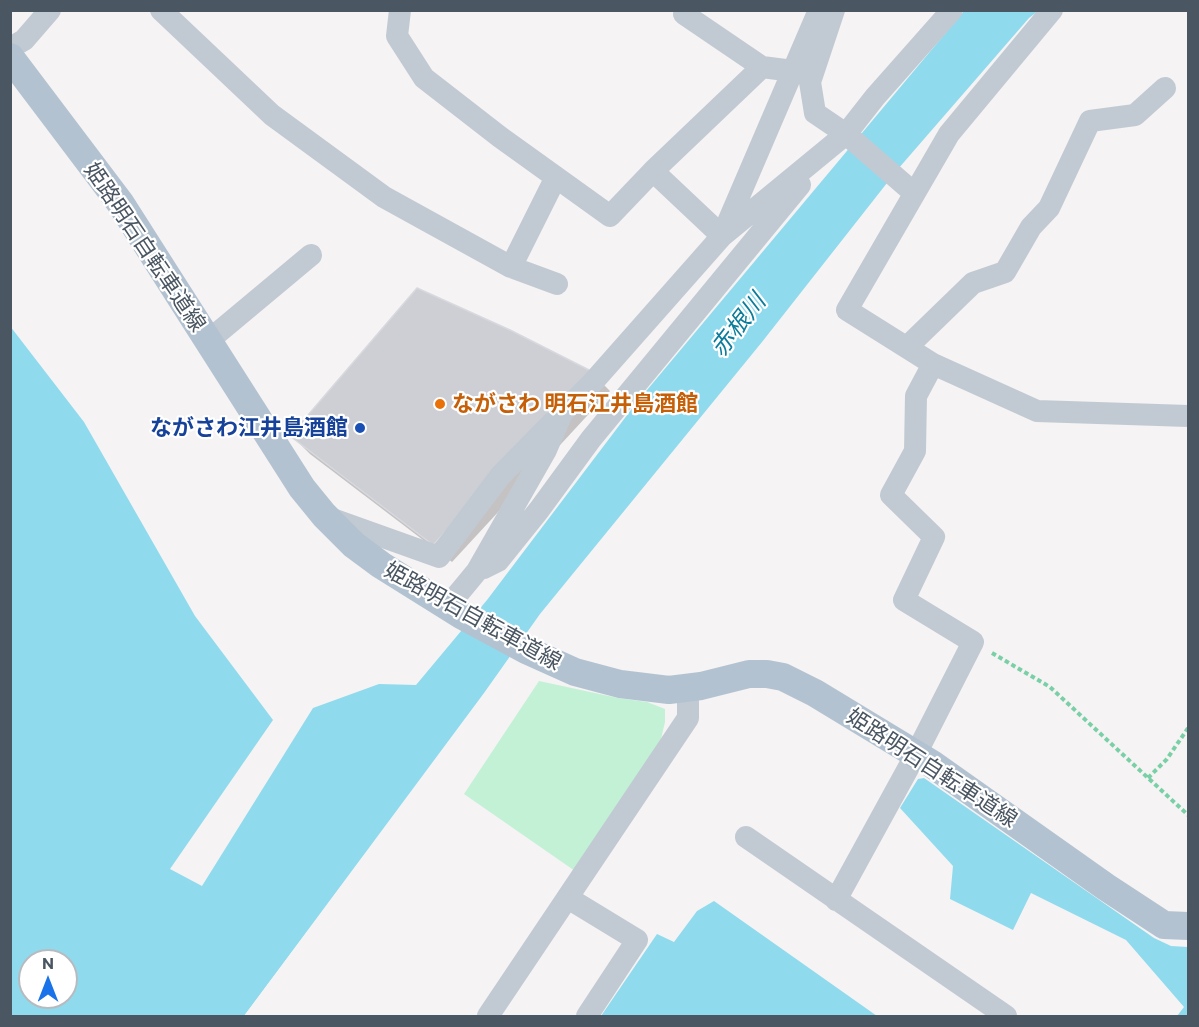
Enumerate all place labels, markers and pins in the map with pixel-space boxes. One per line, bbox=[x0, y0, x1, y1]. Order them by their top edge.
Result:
place label: ながさわ 明石江井島酒館 bbox=[452, 391, 698, 417]
marker: ながさわ 明石江井島酒館 bbox=[433, 397, 447, 411]
place label: ながさわ江井島酒館 bbox=[150, 415, 348, 441]
marker: ながさわ江井島酒館 bbox=[353, 421, 367, 435]

